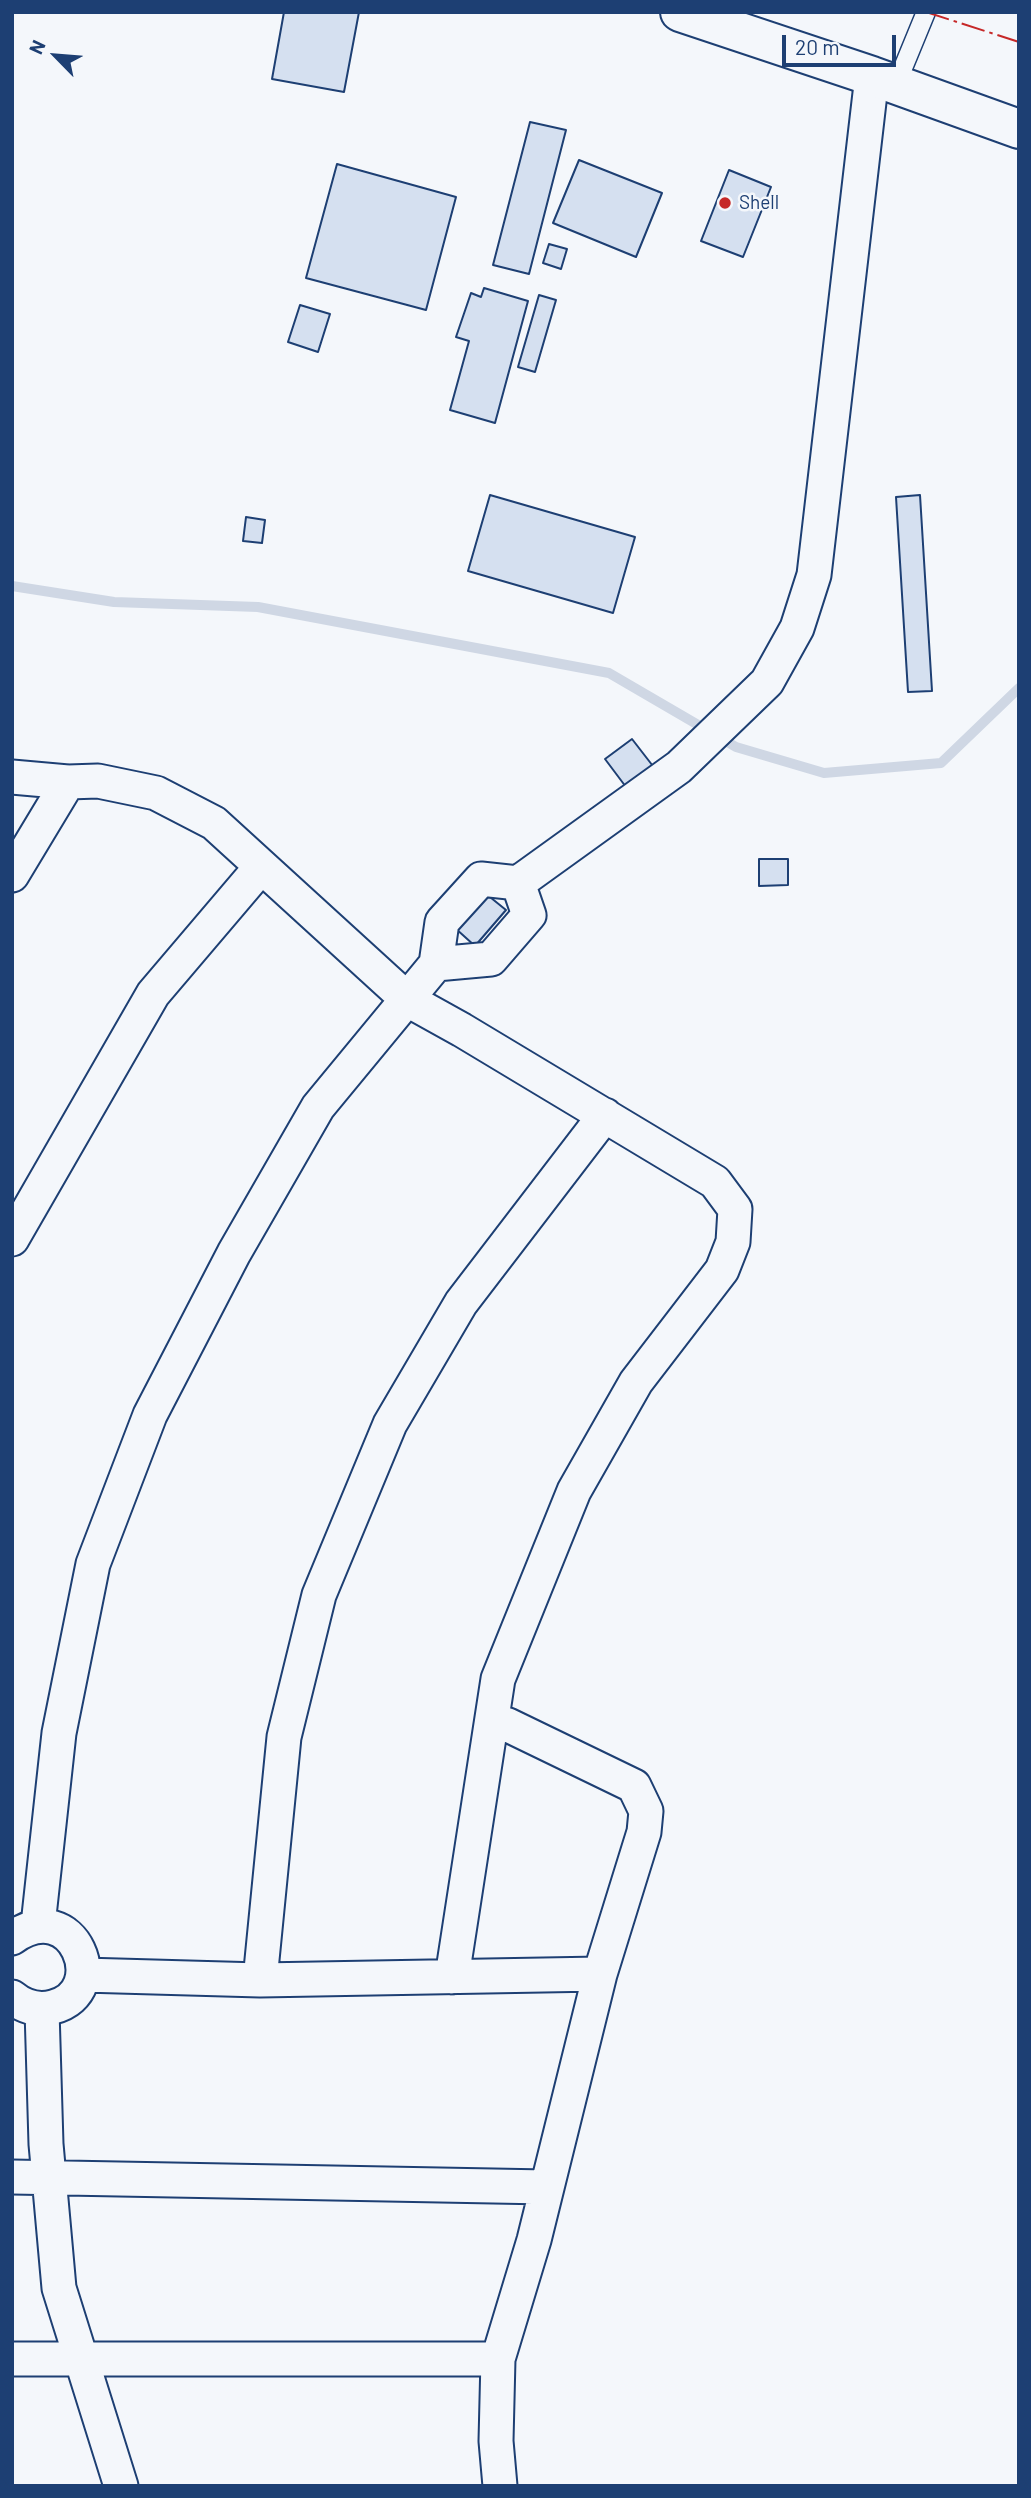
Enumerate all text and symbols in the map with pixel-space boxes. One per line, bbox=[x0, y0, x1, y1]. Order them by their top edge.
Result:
north arrow bbox=[21, 21, 91, 91]
scale bar bbox=[786, 21, 900, 65]
text: 20 m bbox=[795, 34, 840, 59]
text: N bbox=[23, 36, 50, 58]
place label: Shell bbox=[739, 192, 779, 214]
marker: Shell bbox=[717, 195, 733, 211]

